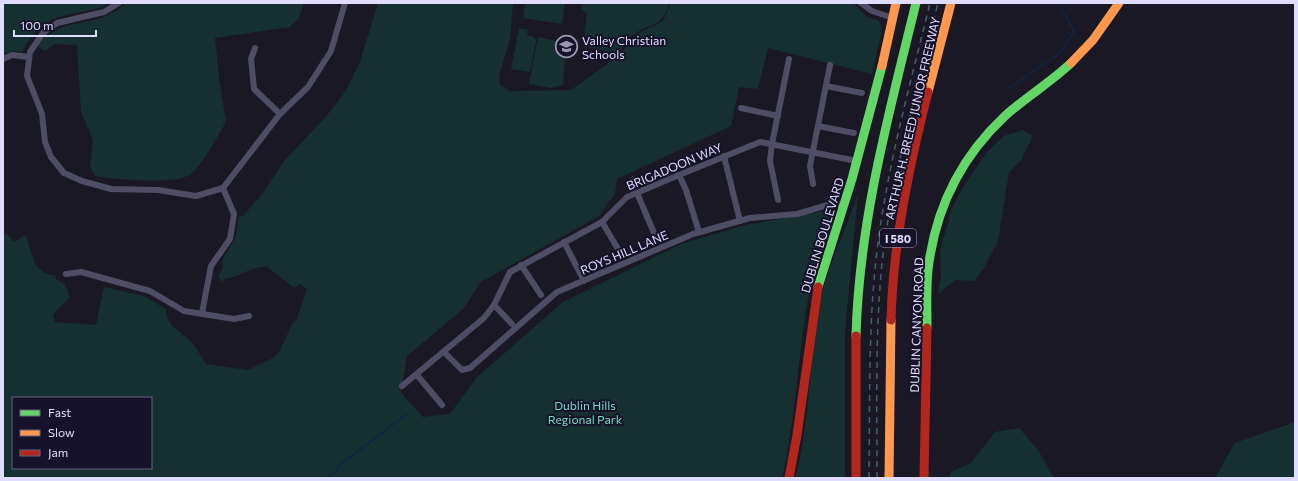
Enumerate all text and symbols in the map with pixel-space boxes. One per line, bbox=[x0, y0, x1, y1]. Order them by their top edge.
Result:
scale bar bbox=[14, 12, 96, 38]
street label: ARTHUR H. BREED JUNIOR FREEWAY bbox=[882, 15, 943, 221]
text: 100 m bbox=[20, 18, 54, 32]
place label: Valley Christian Schools bbox=[582, 33, 666, 61]
school or university icon: Valley Christian Schools bbox=[554, 34, 580, 60]
street label: BRIGADOON WAY bbox=[624, 139, 724, 192]
street label: DUBLIN BOULEVARD bbox=[798, 176, 846, 294]
street label: ROYS HILL LANE bbox=[578, 227, 670, 277]
road number: I 580 bbox=[880, 229, 916, 247]
street label: DUBLIN CANYON ROAD bbox=[907, 257, 925, 393]
legend bbox=[12, 397, 152, 469]
park label: Dublin Hills Regional Park bbox=[548, 398, 623, 426]
text: Fast bbox=[48, 405, 71, 419]
text: Slow bbox=[48, 425, 75, 439]
text: Jam bbox=[48, 445, 68, 460]

